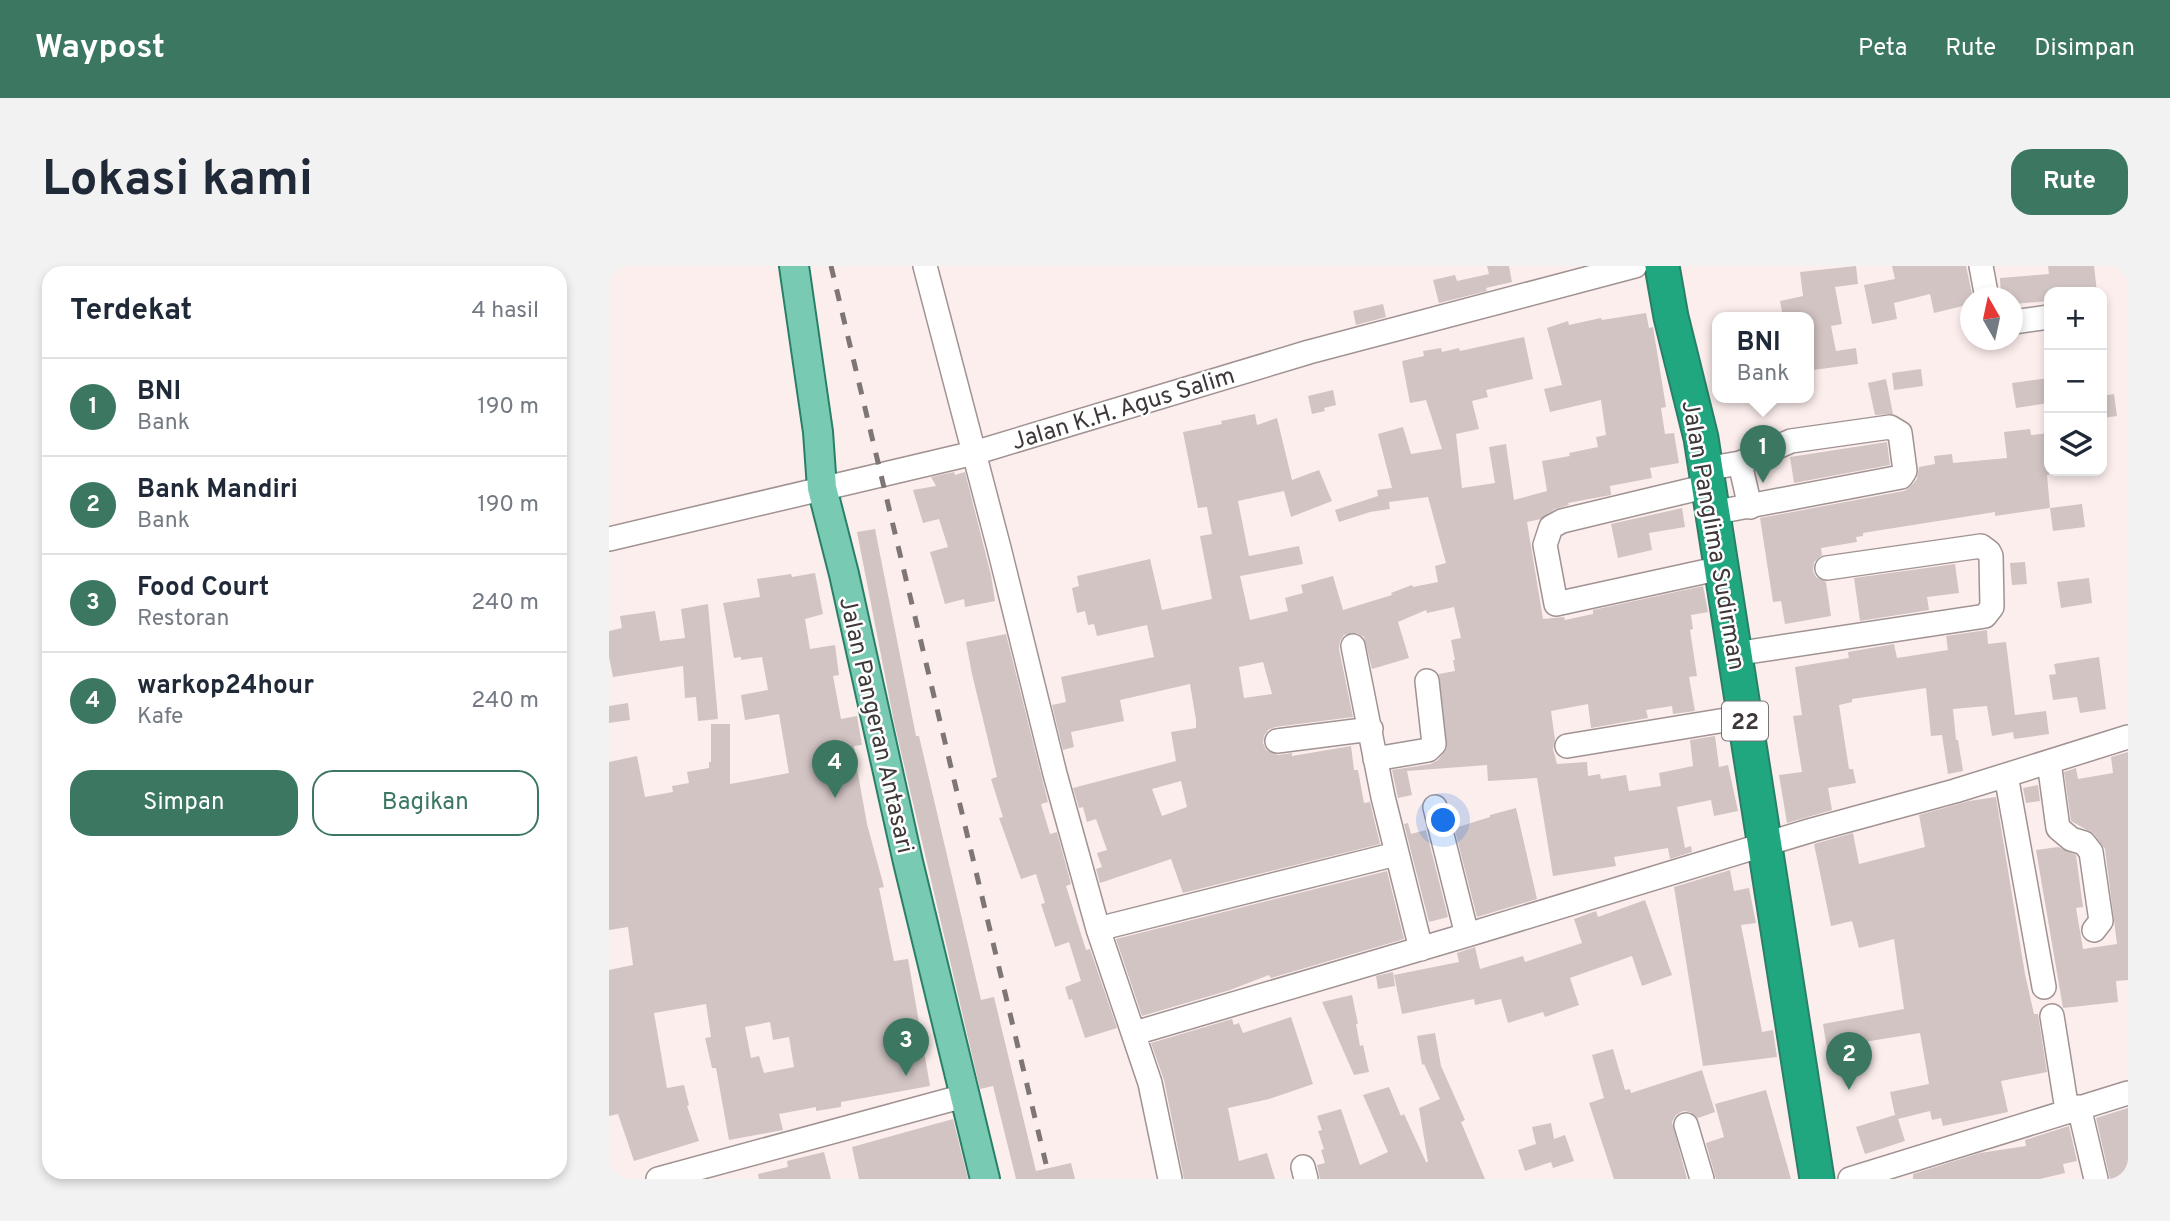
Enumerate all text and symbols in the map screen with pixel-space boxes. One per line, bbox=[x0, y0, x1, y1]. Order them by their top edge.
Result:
text: Waypost bbox=[35, 28, 165, 70]
text: Peta bbox=[1858, 34, 1907, 64]
text: Rute bbox=[1945, 34, 1996, 64]
text: Disimpan bbox=[2034, 34, 2135, 64]
button: Rute bbox=[2011, 149, 2128, 215]
text: Lokasi kami bbox=[42, 151, 313, 213]
north arrow bbox=[1960, 287, 2023, 350]
map controls bbox=[2044, 287, 2107, 476]
button: + bbox=[2044, 287, 2107, 350]
text: Terdekat bbox=[70, 293, 192, 330]
text: 4 hasil bbox=[471, 297, 539, 326]
popup bbox=[1712, 312, 1814, 403]
text: BNI bbox=[1737, 327, 1781, 360]
button: − bbox=[2044, 350, 2107, 413]
text: Bank bbox=[1737, 360, 1789, 389]
street label: Jalan K.H. Agus Salim bbox=[1008, 362, 1239, 458]
text: BNI bbox=[137, 376, 181, 409]
text: 1 bbox=[88, 393, 98, 422]
text: 190 m bbox=[477, 393, 539, 422]
street label: Jalan Panglima Sudirman bbox=[1673, 398, 1751, 673]
text: Bank bbox=[137, 409, 190, 438]
button: layers bbox=[2044, 413, 2107, 476]
pin: 1 bbox=[1740, 425, 1786, 483]
text: Bank Mandiri bbox=[137, 474, 298, 507]
text: 2 bbox=[86, 491, 100, 520]
text: 190 m bbox=[477, 491, 539, 520]
text: Bank bbox=[137, 507, 190, 536]
text: Food Court bbox=[137, 572, 269, 605]
text: 3 bbox=[86, 589, 100, 618]
text: 240 m bbox=[471, 589, 539, 618]
street label: Jalan Pangeran Antasari bbox=[831, 594, 919, 857]
text: Restoran bbox=[137, 605, 229, 634]
text: warkop24hour bbox=[137, 670, 314, 703]
text: 4 bbox=[86, 687, 100, 716]
text: 240 m bbox=[471, 687, 539, 716]
road number: 22 bbox=[1722, 702, 1768, 741]
text: Kafe bbox=[137, 703, 183, 732]
pin: 4 bbox=[812, 740, 858, 798]
button: Simpan bbox=[70, 770, 298, 836]
button: Bagikan bbox=[312, 770, 539, 836]
your location bbox=[1426, 803, 1460, 837]
pin: 3 bbox=[883, 1018, 929, 1076]
pin: 2 bbox=[1826, 1032, 1872, 1090]

